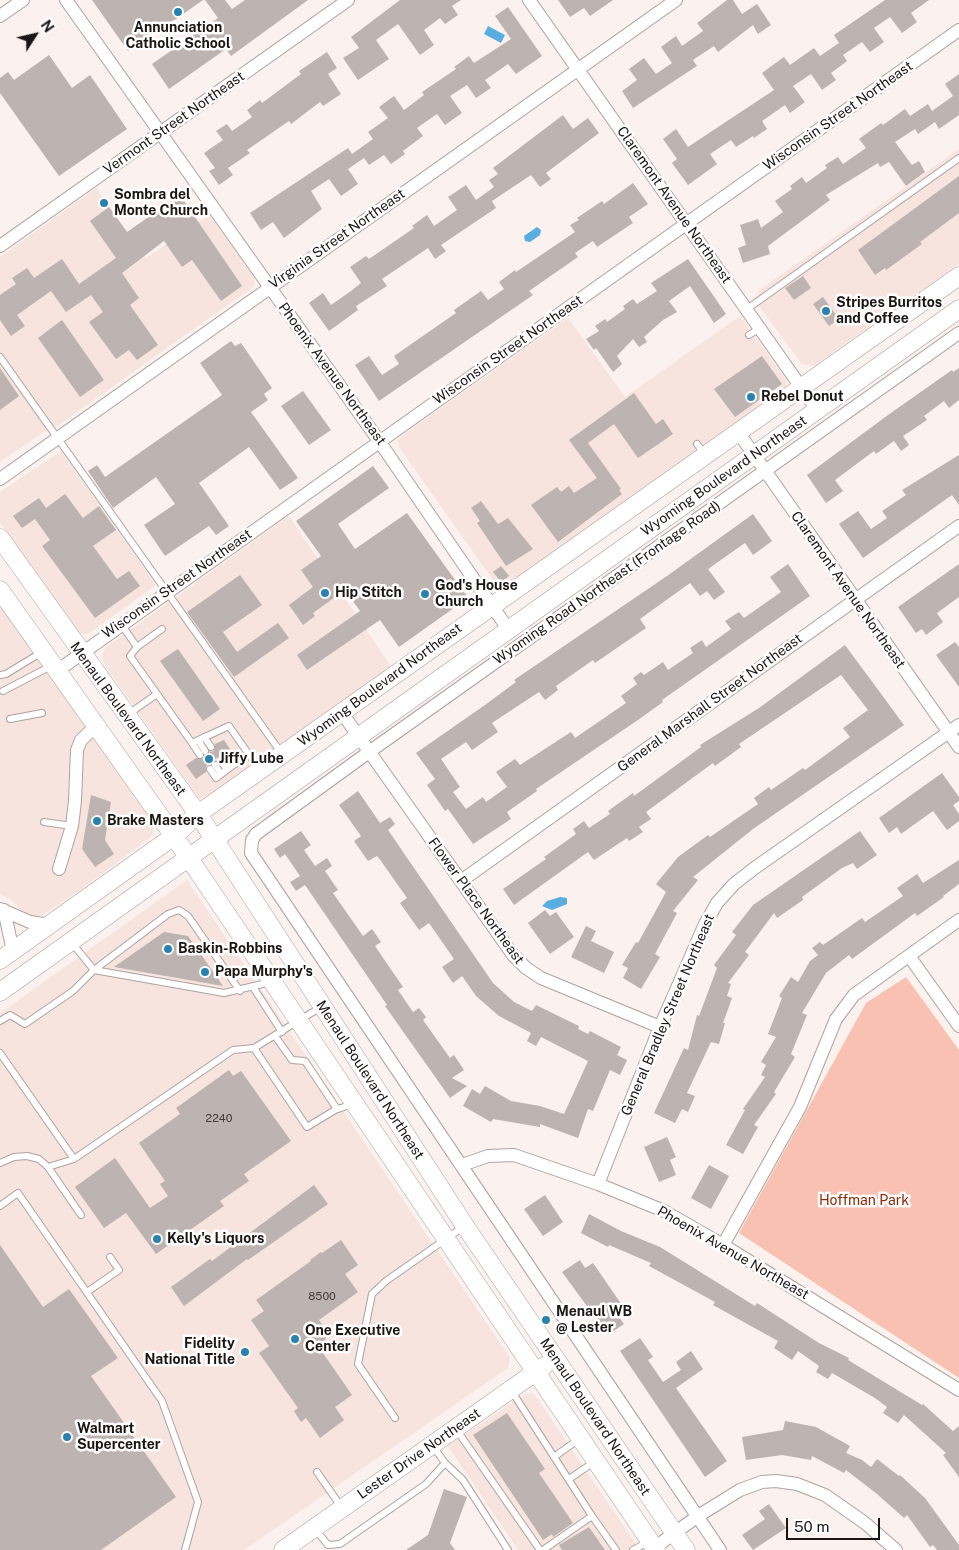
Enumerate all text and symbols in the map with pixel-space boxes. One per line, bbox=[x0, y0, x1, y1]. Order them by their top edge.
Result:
marker: Annunciation Catholic School bbox=[172, 6, 184, 18]
north arrow bbox=[10, 10, 60, 60]
text: N bbox=[38, 17, 57, 35]
place label: Annunciation Catholic School bbox=[125, 20, 231, 52]
street label: Wisconsin Street Northeast bbox=[760, 58, 916, 174]
street label: Vermont Street Northeast bbox=[100, 68, 248, 178]
street label: Claremont Avenue Northeast bbox=[613, 123, 735, 287]
street label: Virginia Street Northeast bbox=[266, 186, 408, 292]
place label: Sombra del Monte Church bbox=[114, 187, 208, 220]
marker: Sombra del Monte Church bbox=[98, 197, 110, 209]
street label: Wisconsin Street Northeast bbox=[430, 292, 586, 408]
place label: Stripes Burritos and Coffee bbox=[836, 295, 942, 328]
street label: Phoenix Avenue Northeast bbox=[275, 299, 389, 449]
marker: Stripes Burritos and Coffee bbox=[820, 305, 832, 317]
place label: Rebel Donut bbox=[761, 389, 844, 405]
marker: Rebel Donut bbox=[745, 391, 757, 403]
street label: Wyoming Boulevard Northeast bbox=[638, 412, 810, 540]
street label: Wyoming Road Northeast (Frontage Road) bbox=[490, 498, 724, 668]
street label: Claremont Avenue Northeast bbox=[787, 508, 909, 672]
street label: Wisconsin Street Northeast bbox=[99, 526, 255, 642]
place label: God's House Church bbox=[435, 578, 518, 610]
place label: Hip Stitch bbox=[335, 585, 402, 601]
marker: Hip Stitch bbox=[319, 587, 331, 599]
marker: God's House Church bbox=[419, 588, 431, 600]
street label: Wyoming Boulevard Northeast bbox=[295, 620, 465, 750]
street label: General Marshall Street Northeast bbox=[614, 630, 806, 776]
street label: Menaul Boulevard Northeast bbox=[67, 639, 189, 799]
place label: Jiffy Lube bbox=[219, 751, 284, 767]
marker: Jiffy Lube bbox=[203, 753, 215, 765]
place label: Brake Masters bbox=[107, 813, 204, 829]
marker: Brake Masters bbox=[91, 815, 103, 827]
street label: Flower Place Northeast bbox=[424, 834, 528, 968]
street label: General Bradley Street Northeast bbox=[618, 912, 718, 1118]
place label: Baskin-Robbins bbox=[178, 941, 282, 957]
marker: Baskin-Robbins bbox=[162, 943, 174, 955]
place label: Papa Murphy's bbox=[215, 964, 313, 980]
marker: Papa Murphy's bbox=[199, 966, 211, 978]
street label: Menaul Boulevard Northeast bbox=[312, 997, 428, 1163]
house number: 2240 bbox=[206, 1112, 232, 1126]
park label: Hoffman Park bbox=[819, 1193, 909, 1209]
street label: Phoenix Avenue Northeast bbox=[654, 1203, 812, 1303]
place label: Kelly's Liquors bbox=[167, 1231, 264, 1247]
marker: Kelly's Liquors bbox=[151, 1233, 163, 1245]
house number: 8500 bbox=[308, 1290, 336, 1304]
place label: Menaul WB @ Lester bbox=[556, 1304, 632, 1336]
marker: Menaul WB @ Lester bbox=[540, 1314, 552, 1326]
place label: One Executive Center bbox=[305, 1323, 400, 1355]
marker: One Executive Center bbox=[289, 1333, 301, 1345]
street label: Menaul Boulevard Northeast bbox=[536, 1335, 654, 1499]
place label: Fidelity National Title bbox=[144, 1336, 235, 1368]
marker: Fidelity National Title bbox=[239, 1346, 251, 1358]
street label: Lester Drive Northeast bbox=[354, 1405, 484, 1503]
place label: Walmart Supercenter bbox=[77, 1421, 161, 1454]
marker: Walmart Supercenter bbox=[61, 1431, 73, 1443]
scale bar bbox=[789, 1508, 883, 1540]
text: 50 m bbox=[794, 1518, 829, 1535]

